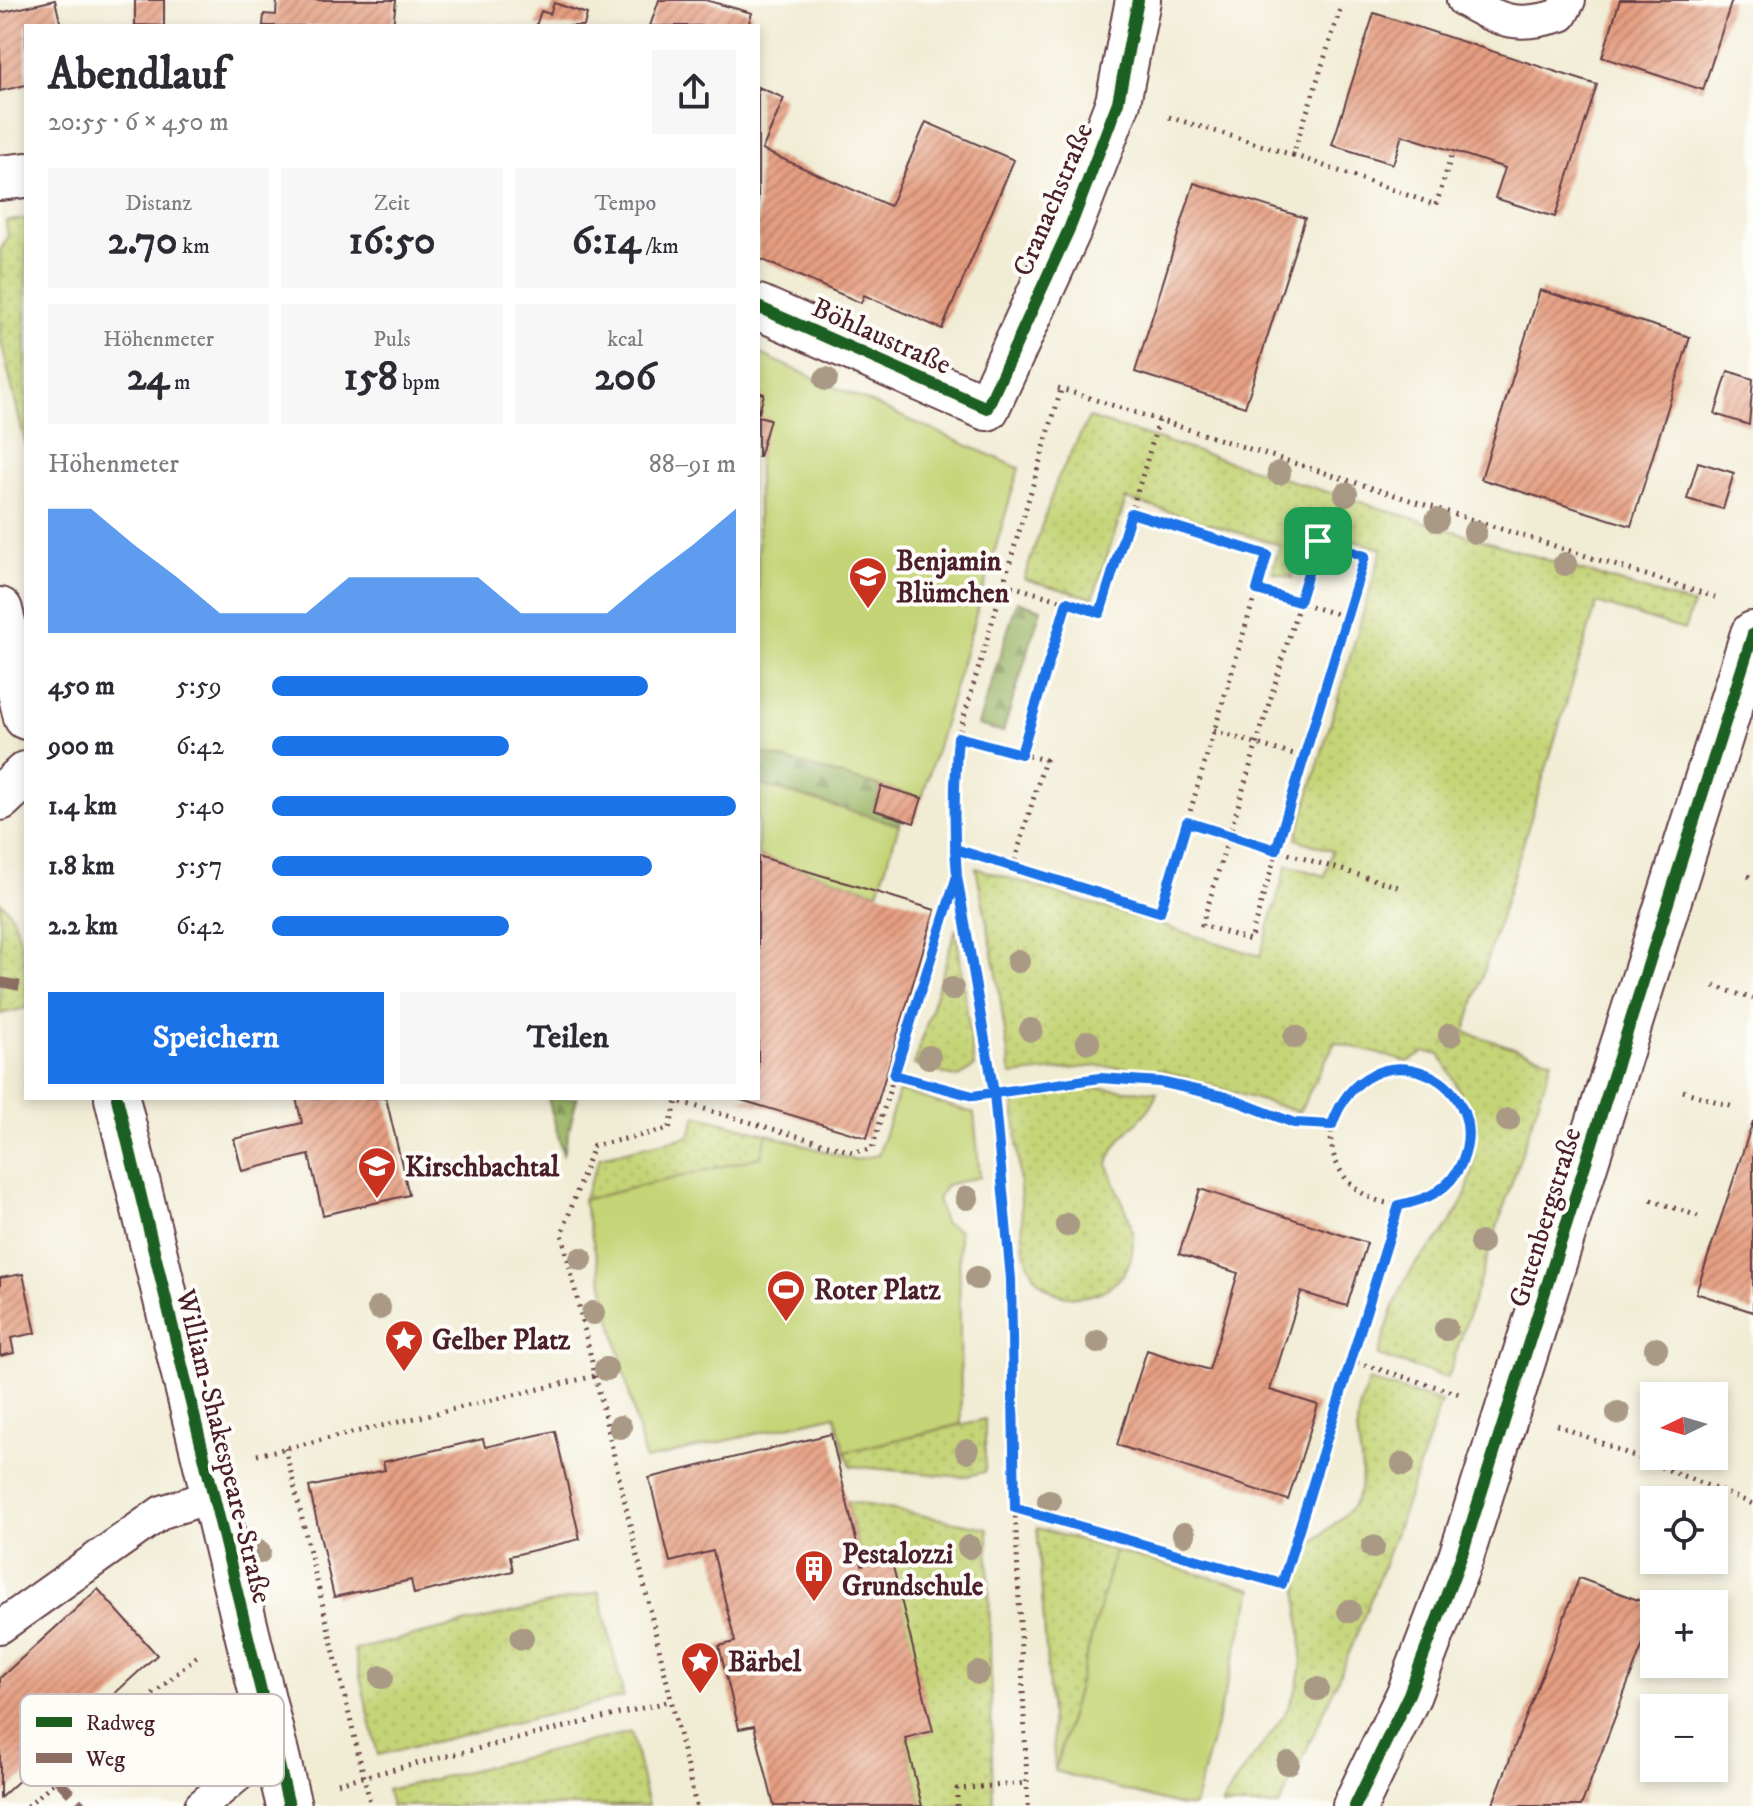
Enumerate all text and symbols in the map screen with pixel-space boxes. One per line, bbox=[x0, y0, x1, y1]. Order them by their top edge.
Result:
text: Abendlauf bbox=[48, 48, 227, 103]
button: share bbox=[652, 50, 736, 134]
text: 20:55 · 6 × 450 m bbox=[48, 106, 229, 139]
street label: Cranachstraße bbox=[1005, 118, 1101, 282]
text: Distanz bbox=[125, 190, 192, 217]
text: Zeit bbox=[374, 190, 410, 217]
text: Tempo bbox=[594, 190, 656, 217]
text: 2.70 bbox=[108, 217, 178, 267]
text: 16:50 bbox=[348, 217, 436, 267]
text: 6:14 bbox=[572, 217, 641, 267]
text: km bbox=[178, 233, 210, 260]
text: /km bbox=[641, 233, 679, 260]
street label: Böhlaustraße bbox=[806, 290, 957, 383]
text: Höhenmeter bbox=[103, 326, 214, 353]
text: Puls bbox=[373, 326, 411, 353]
text: kcal bbox=[607, 326, 643, 353]
text: 24 bbox=[127, 353, 169, 403]
text: 158 bbox=[344, 353, 398, 403]
text: 206 bbox=[594, 353, 656, 403]
text: m bbox=[169, 369, 191, 396]
text: bpm bbox=[398, 369, 440, 396]
text: Höhenmeter bbox=[48, 448, 179, 481]
text: 88–91 m bbox=[649, 448, 736, 481]
pin bbox=[1284, 507, 1352, 575]
icon: arrive bbox=[1296, 519, 1340, 563]
place label: Benjamin Blümchen bbox=[896, 544, 1010, 611]
school or university icon: Benjamin Blümchen bbox=[847, 555, 889, 610]
text: 450 m bbox=[48, 670, 115, 703]
text: 5:59 bbox=[176, 670, 222, 703]
text: 900 m bbox=[48, 730, 114, 763]
text: 6:42 bbox=[176, 730, 224, 763]
text: 1.4 km bbox=[48, 790, 117, 823]
text: 5:40 bbox=[176, 790, 225, 823]
text: 1.8 km bbox=[48, 850, 115, 883]
text: 5:57 bbox=[176, 850, 222, 883]
text: 2.2 km bbox=[48, 910, 118, 943]
text: 6:42 bbox=[176, 910, 224, 943]
button: Speichern bbox=[48, 992, 384, 1084]
button: Teilen bbox=[400, 992, 736, 1084]
street label: Gutenbergstraße bbox=[1501, 1123, 1589, 1312]
school or university icon: Kirschbachtal bbox=[356, 1145, 398, 1200]
place label: Kirschbachtal bbox=[405, 1150, 560, 1185]
sports icon: Roter Platz bbox=[765, 1268, 807, 1323]
place label: Roter Platz bbox=[814, 1273, 942, 1308]
street label: William-Shakespeare-Straße bbox=[167, 1285, 280, 1607]
place icon: Gelber Platz bbox=[383, 1318, 425, 1373]
place label: Gelber Platz bbox=[432, 1323, 571, 1358]
north arrow bbox=[1640, 1382, 1728, 1470]
map controls bbox=[1640, 1382, 1728, 1782]
button: locate bbox=[1640, 1486, 1728, 1574]
place label: Pestalozzi Grundschule bbox=[842, 1537, 984, 1604]
building icon: Pestalozzi Grundschule bbox=[793, 1548, 835, 1603]
button: + bbox=[1640, 1590, 1728, 1678]
place icon: Bärbel bbox=[679, 1640, 721, 1695]
place label: Bärbel bbox=[728, 1645, 802, 1680]
legend bbox=[20, 1694, 284, 1786]
button: − bbox=[1640, 1694, 1728, 1782]
text: Radweg bbox=[86, 1710, 155, 1737]
text: Weg bbox=[85, 1746, 125, 1773]

